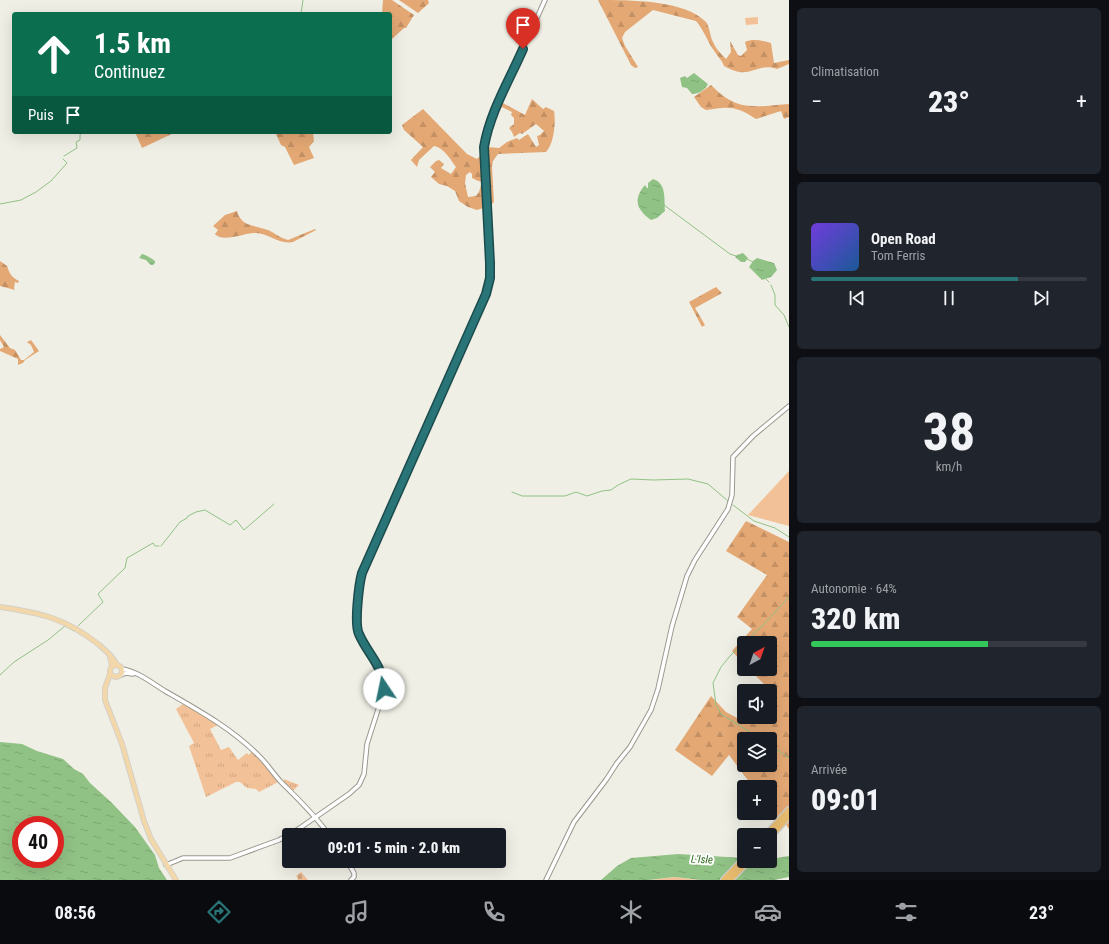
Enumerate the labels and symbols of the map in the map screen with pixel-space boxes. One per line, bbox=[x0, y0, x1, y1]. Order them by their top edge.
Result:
pin bbox=[506, 8, 540, 49]
north arrow bbox=[737, 636, 777, 676]
position arrow bbox=[363, 668, 405, 710]
speed limit sign: 40 bbox=[12, 816, 64, 868]
water label: L'Isle bbox=[691, 852, 713, 867]

